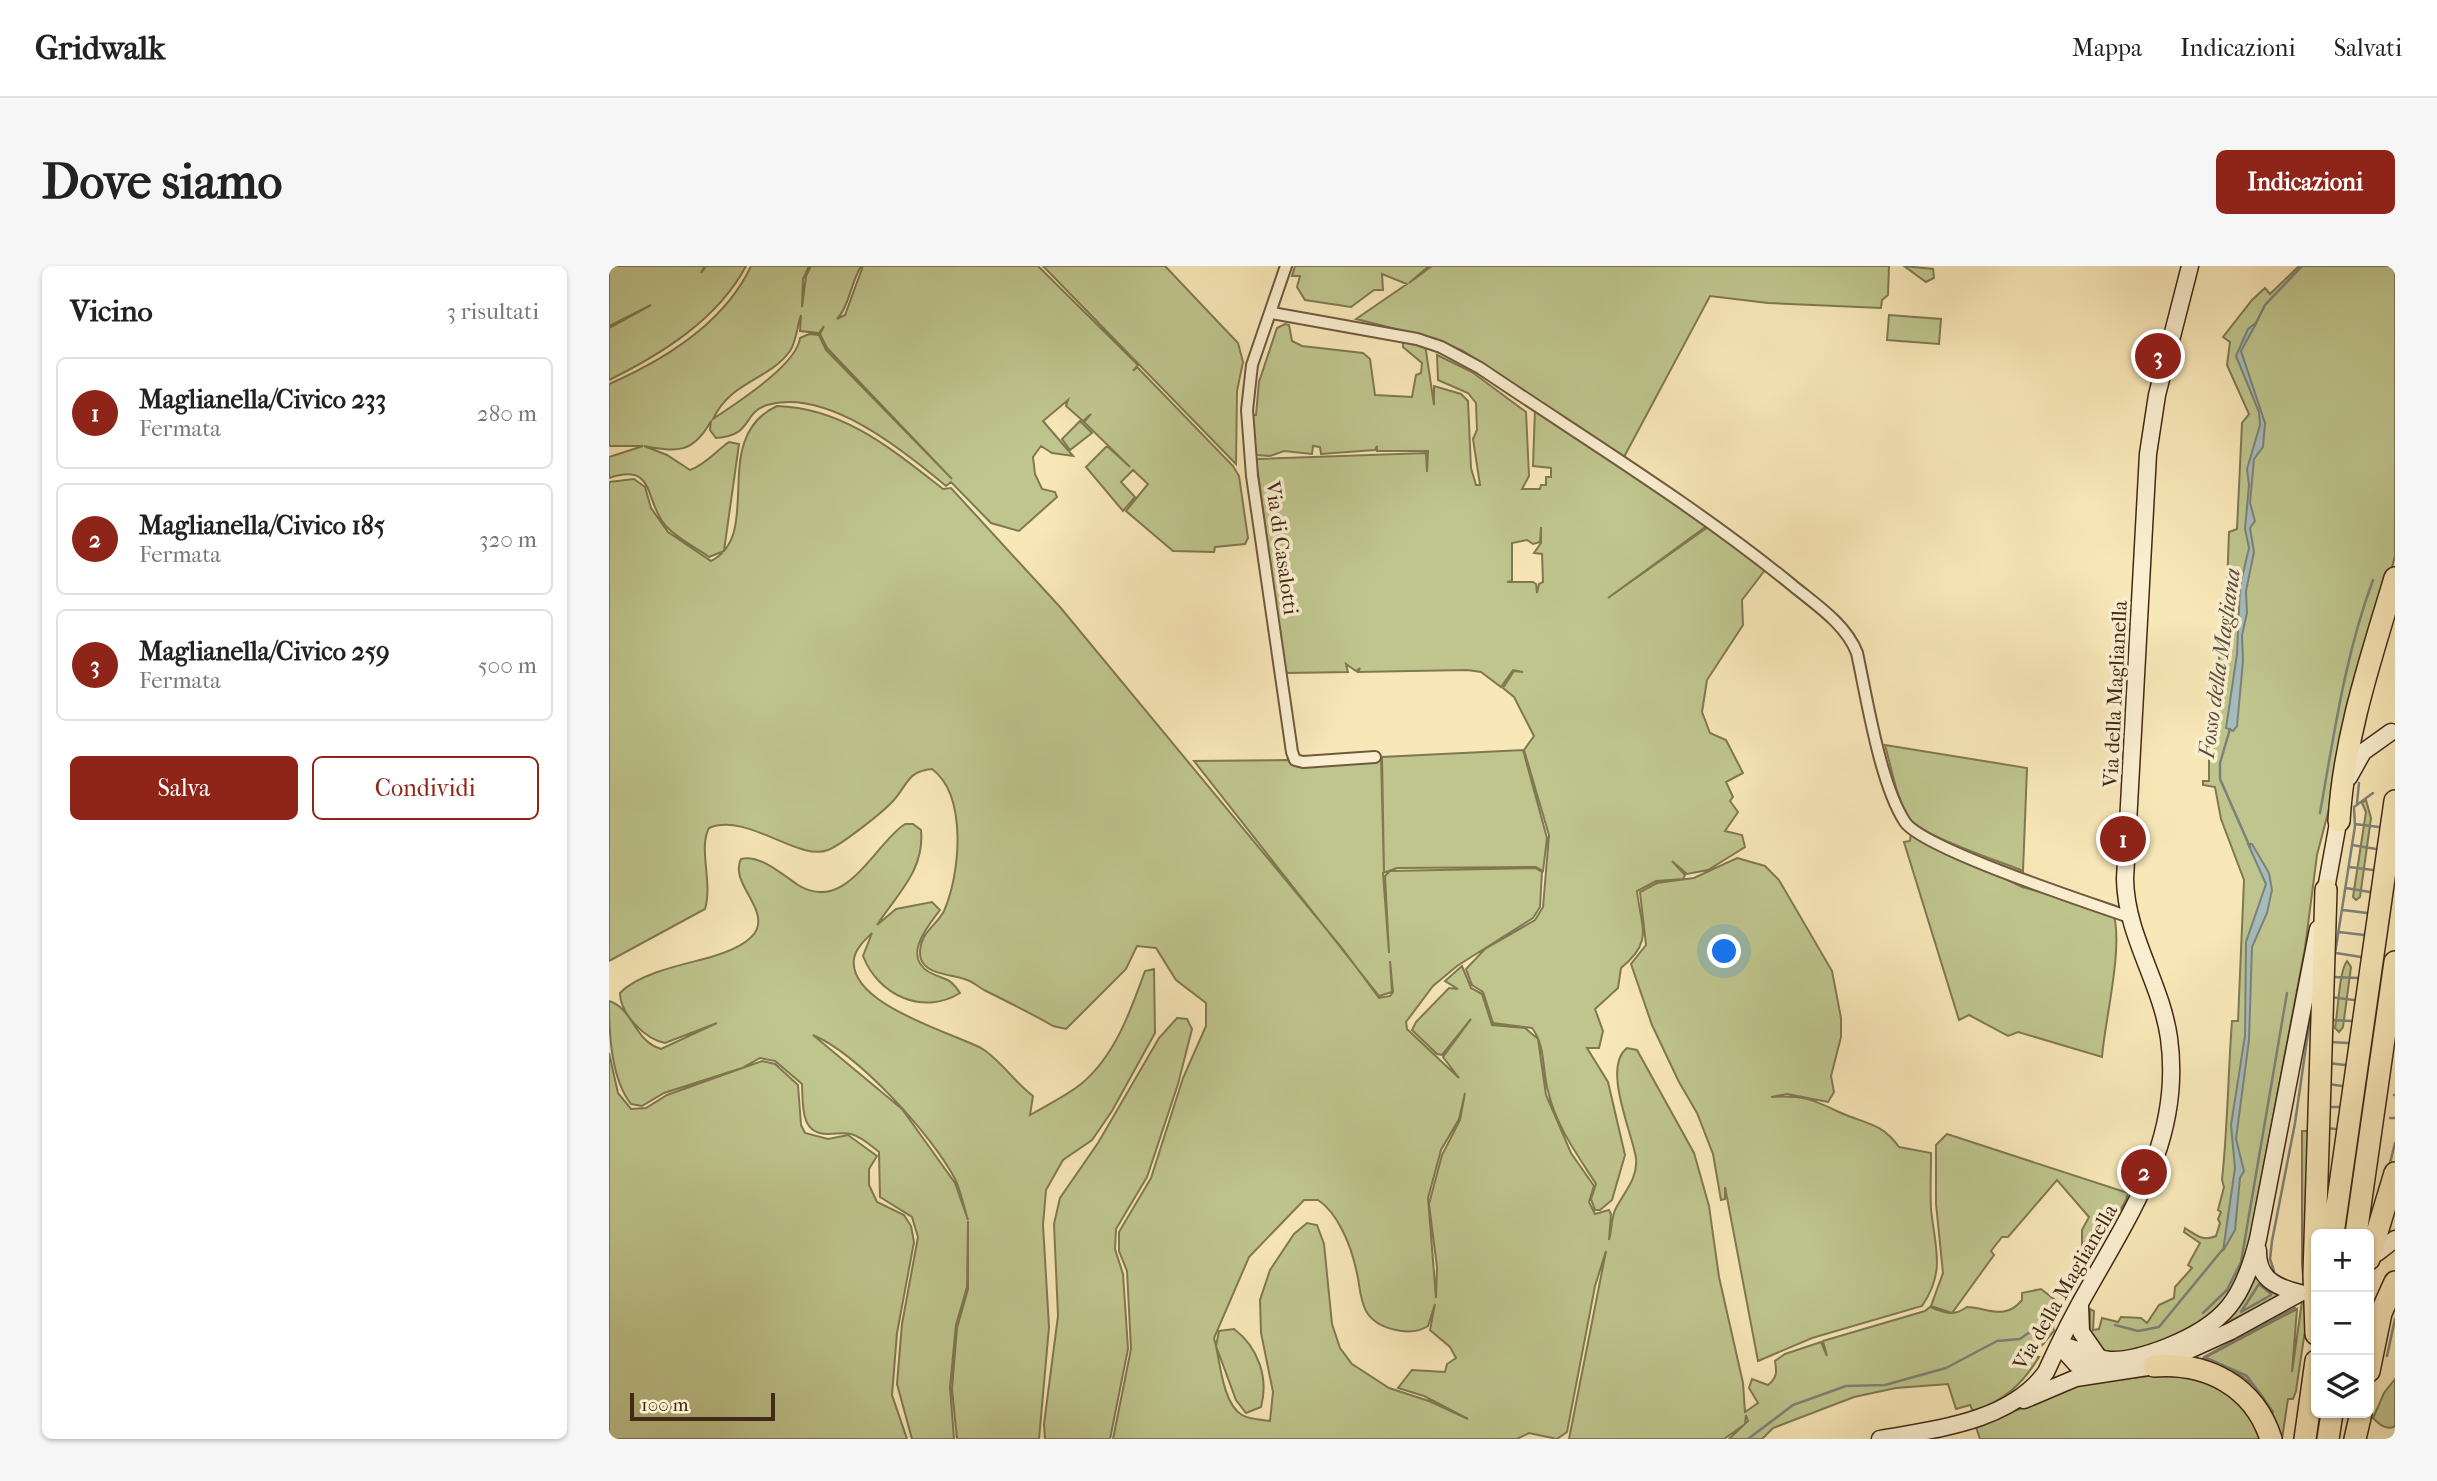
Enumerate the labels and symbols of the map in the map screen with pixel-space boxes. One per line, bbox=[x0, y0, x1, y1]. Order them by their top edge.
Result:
pin: 3 bbox=[2135, 330, 2181, 382]
street label: Via di Casalotti bbox=[1261, 479, 1303, 616]
water label: Fosso della Magliana bbox=[2193, 566, 2246, 761]
street label: Via della Maglianella bbox=[2098, 600, 2132, 789]
pin: 1 bbox=[2100, 813, 2146, 865]
your location bbox=[1707, 934, 1741, 968]
pin: 2 bbox=[2121, 1146, 2167, 1198]
street label: Via della Maglianella bbox=[2007, 1200, 2122, 1375]
scale bar bbox=[630, 1390, 775, 1422]

